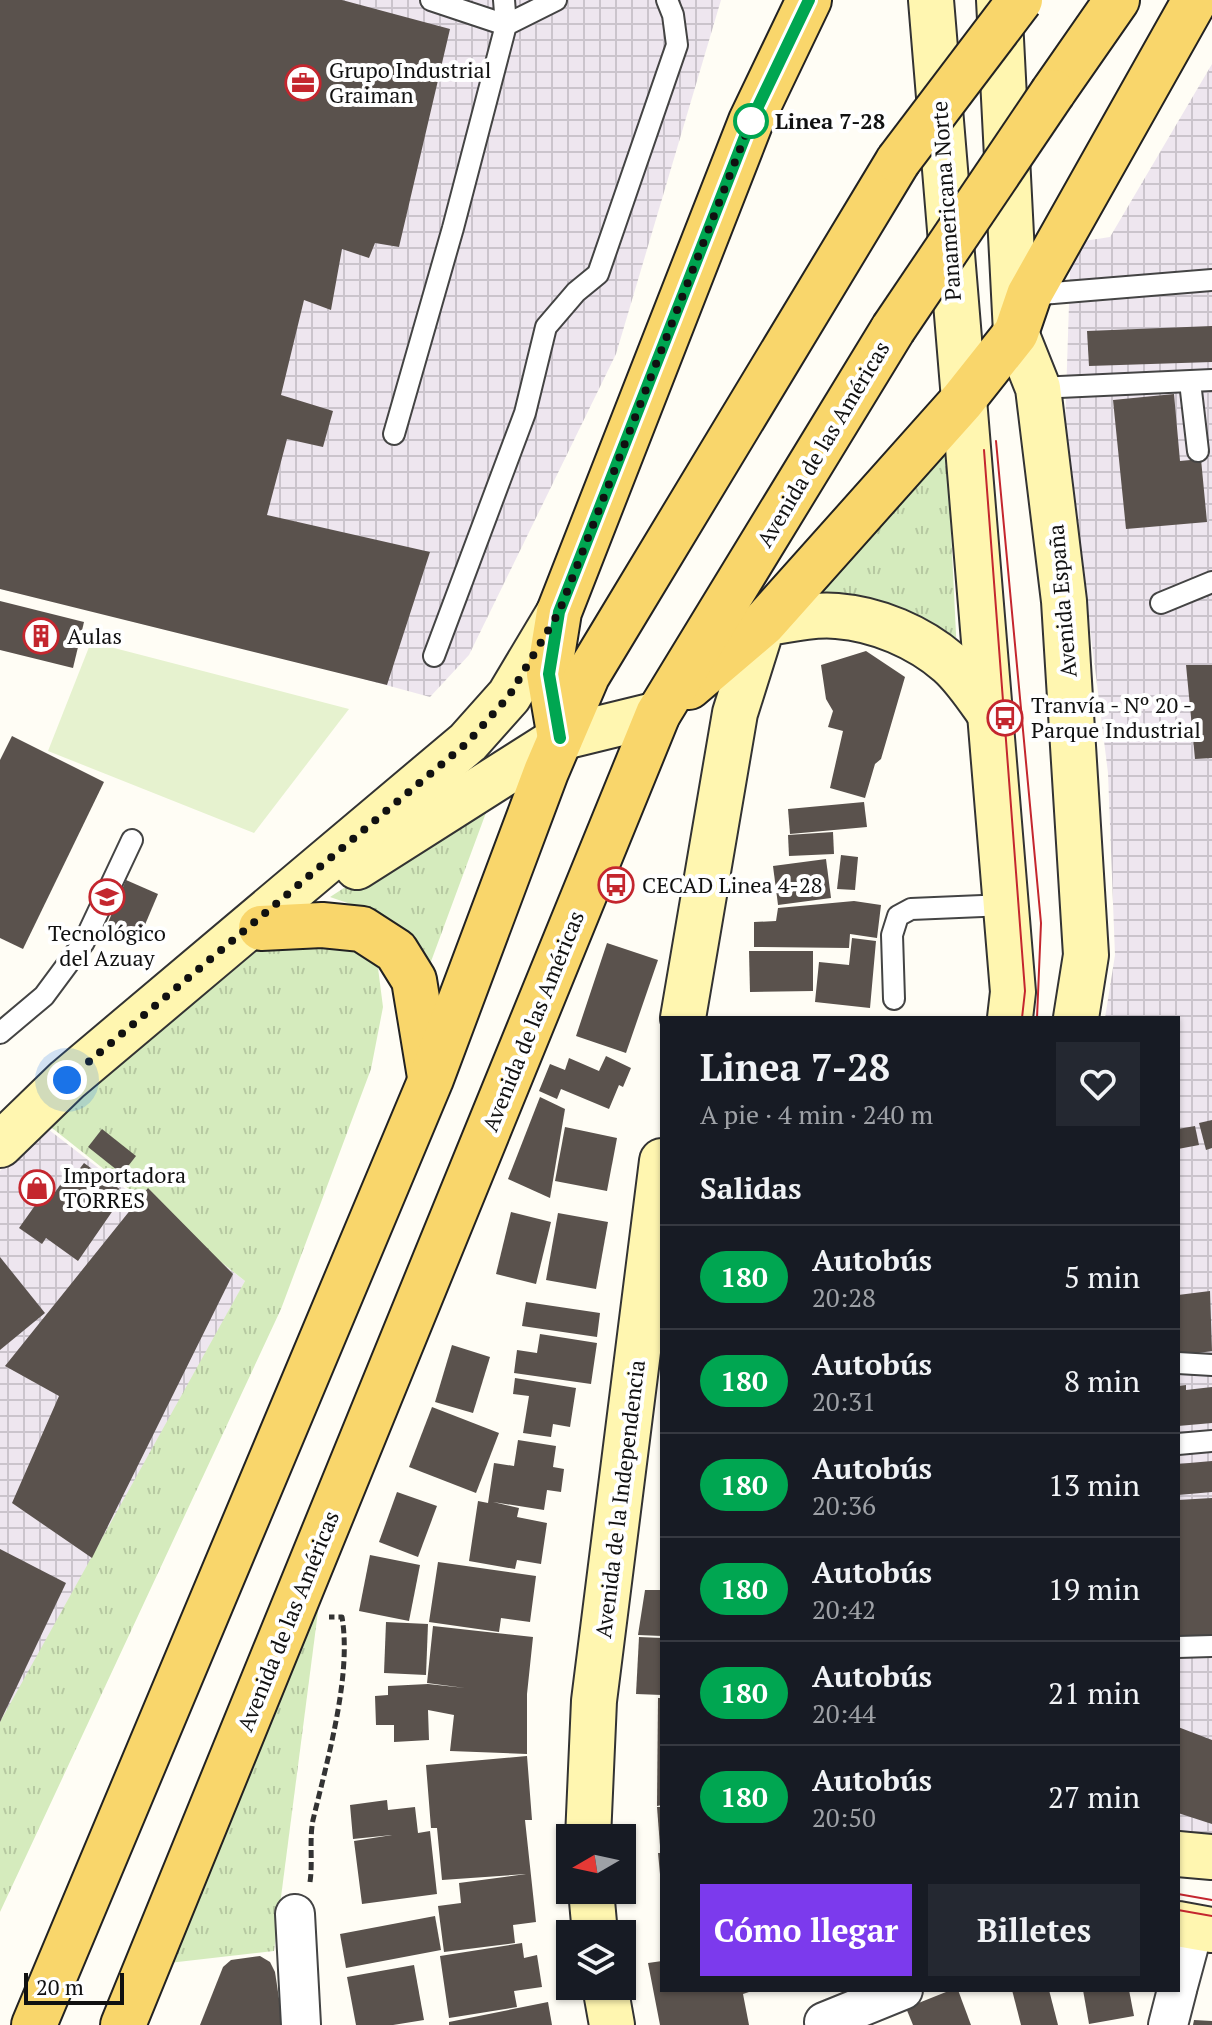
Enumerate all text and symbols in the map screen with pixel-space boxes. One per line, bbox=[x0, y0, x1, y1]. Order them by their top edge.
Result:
place label: Grupo Industrial Graiman bbox=[329, 55, 491, 109]
office icon: Grupo Industrial Graiman bbox=[284, 64, 322, 102]
street label: Panamericana Norte bbox=[924, 100, 967, 302]
marker: Linea 7-28 bbox=[734, 104, 768, 138]
place label: Linea 7-28 bbox=[775, 106, 885, 135]
street label: Avenida de las Américas bbox=[750, 335, 896, 552]
street label: Avenida España bbox=[1040, 523, 1083, 679]
building icon: Aulas bbox=[22, 617, 60, 655]
place label: Aulas bbox=[67, 621, 122, 650]
place label: Tranvía - Nº 20 - Parque Industrial bbox=[1031, 690, 1201, 744]
bus stop icon: Tranvía - Nº 20 - Parque Industrial bbox=[986, 699, 1024, 737]
bus stop icon: CECAD Linea 4-28 bbox=[597, 866, 635, 904]
place label: CECAD Linea 4-28 bbox=[642, 870, 822, 899]
school or university icon: Tecnológico del Azuay bbox=[88, 878, 126, 916]
street label: Avenida de las Américas bbox=[475, 906, 590, 1135]
place label: Tecnológico del Azuay bbox=[48, 918, 166, 972]
text: Linea 7-28 bbox=[700, 1042, 890, 1092]
button: heart bbox=[1056, 1042, 1140, 1126]
your location bbox=[47, 1060, 87, 1100]
text: A pie · 4 min · 240 m bbox=[700, 1097, 933, 1131]
place label: Importadora TORRES bbox=[63, 1160, 186, 1214]
text: Salidas bbox=[700, 1168, 802, 1208]
shop icon: Importadora TORRES bbox=[18, 1169, 56, 1207]
text: Autobús bbox=[812, 1240, 932, 1280]
text: 5 min bbox=[1064, 1257, 1140, 1297]
text: 180 bbox=[720, 1258, 768, 1295]
text: 20:28 bbox=[812, 1280, 876, 1314]
text: Autobús bbox=[812, 1344, 932, 1384]
street label: Avenida de la Independencia bbox=[588, 1358, 651, 1640]
text: 8 min bbox=[1064, 1361, 1140, 1401]
text: 180 bbox=[720, 1362, 768, 1399]
text: 20:31 bbox=[812, 1384, 876, 1418]
text: Autobús bbox=[812, 1448, 932, 1488]
text: 13 min bbox=[1048, 1465, 1140, 1505]
text: 180 bbox=[720, 1466, 768, 1503]
text: 20:36 bbox=[812, 1488, 876, 1522]
street label: Avenida de las Américas bbox=[230, 1506, 345, 1735]
text: Autobús bbox=[812, 1552, 932, 1592]
text: 19 min bbox=[1048, 1569, 1140, 1609]
text: 180 bbox=[720, 1570, 768, 1607]
text: 20:42 bbox=[812, 1592, 876, 1626]
text: Autobús bbox=[812, 1656, 932, 1696]
text: 21 min bbox=[1048, 1673, 1140, 1713]
text: 180 bbox=[720, 1674, 768, 1711]
text: 20:44 bbox=[812, 1696, 876, 1730]
text: Autobús bbox=[812, 1760, 932, 1800]
text: 27 min bbox=[1048, 1777, 1140, 1817]
text: 180 bbox=[720, 1778, 768, 1815]
text: 20:50 bbox=[812, 1800, 876, 1834]
north arrow bbox=[556, 1824, 636, 1904]
map controls bbox=[556, 1824, 636, 2000]
button: Cómo llegar bbox=[700, 1884, 912, 1976]
button: Billetes bbox=[928, 1884, 1140, 1976]
button: layers bbox=[556, 1920, 636, 2000]
scale bar bbox=[24, 1969, 124, 2005]
text: 20 m bbox=[36, 1972, 84, 2001]

